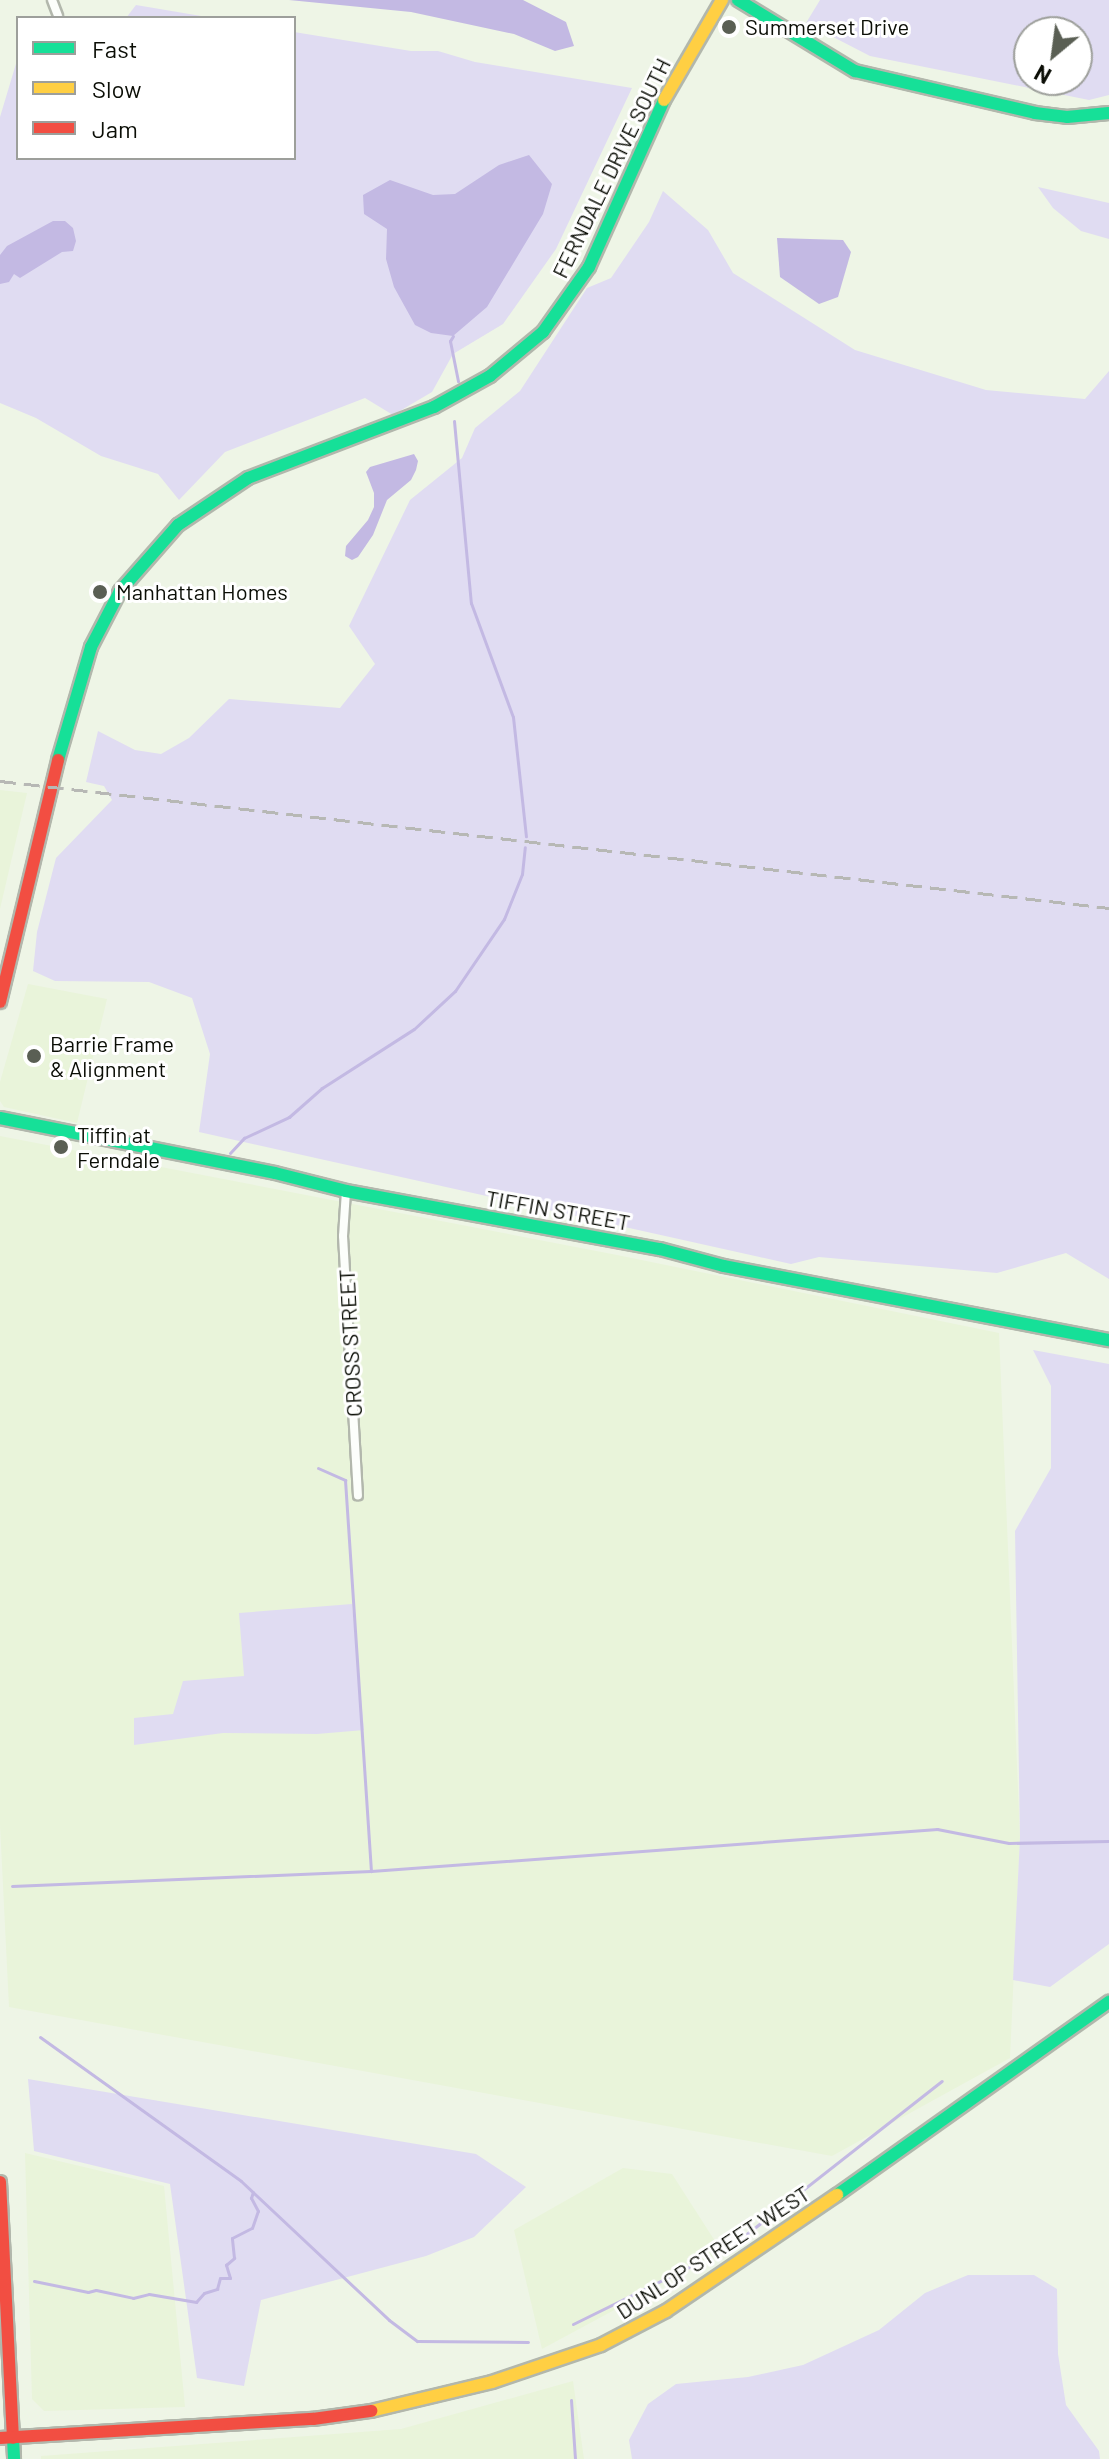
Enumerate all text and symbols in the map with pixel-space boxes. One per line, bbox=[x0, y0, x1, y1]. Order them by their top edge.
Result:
place label: Summerset Drive bbox=[745, 14, 909, 40]
legend bbox=[16, 16, 296, 160]
north arrow bbox=[1013, 16, 1093, 96]
marker: Summerset Drive bbox=[720, 18, 738, 36]
text: Fast bbox=[92, 34, 137, 63]
street label: FERNDALE DRIVE SOUTH bbox=[546, 54, 676, 282]
text: N bbox=[1030, 60, 1055, 90]
text: Slow bbox=[92, 74, 141, 103]
text: Jam bbox=[92, 114, 138, 143]
place label: Manhattan Homes bbox=[116, 579, 288, 605]
marker: Manhattan Homes bbox=[91, 583, 109, 601]
place label: Barrie Frame & Alignment bbox=[50, 1030, 174, 1082]
marker: Barrie Frame & Alignment bbox=[25, 1047, 43, 1065]
place label: Tiffin at Ferndale bbox=[77, 1121, 160, 1172]
marker: Tiffin at Ferndale bbox=[52, 1138, 70, 1156]
street label: TIFFIN STREET bbox=[484, 1184, 632, 1236]
street label: CROSS STREET bbox=[333, 1268, 367, 1418]
street label: DUNLOP STREET WEST bbox=[611, 2180, 815, 2324]

